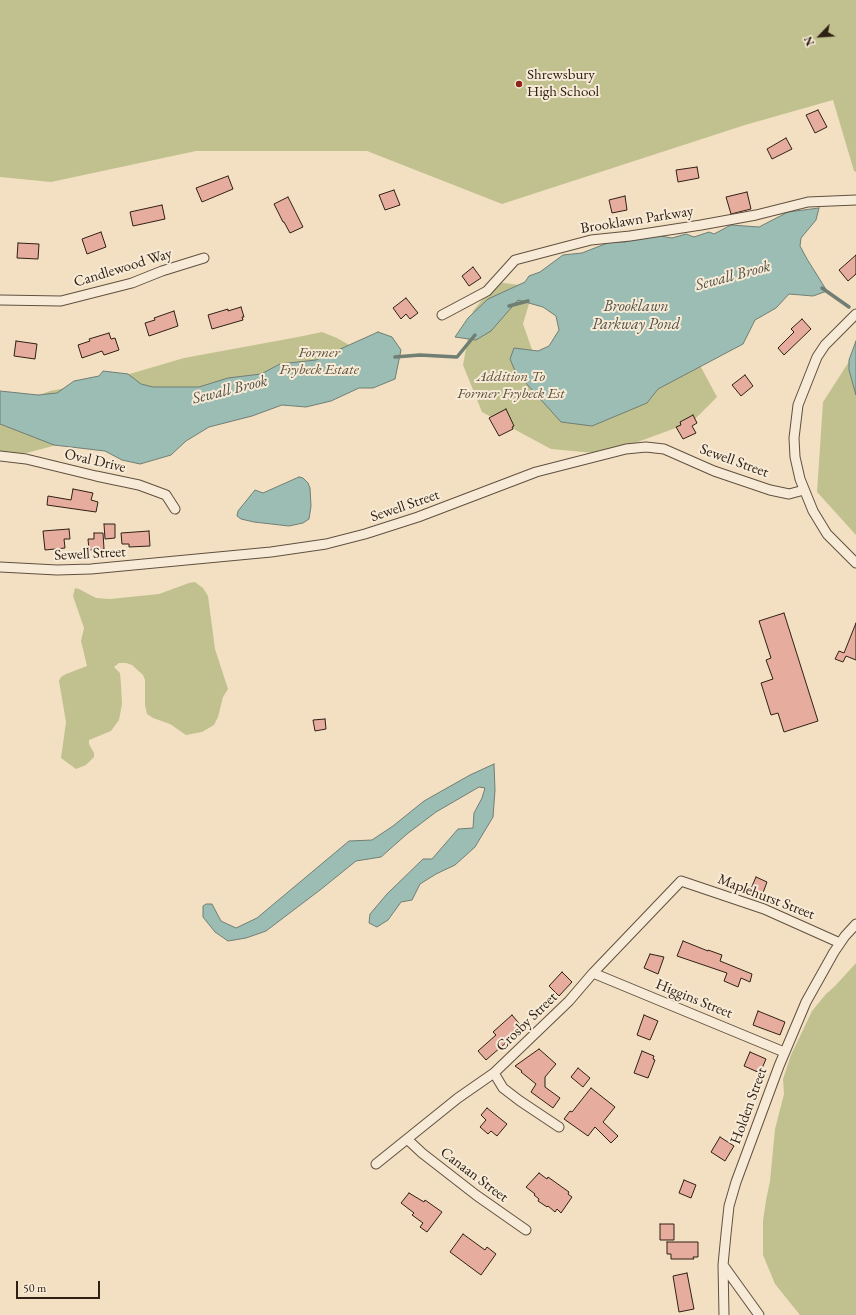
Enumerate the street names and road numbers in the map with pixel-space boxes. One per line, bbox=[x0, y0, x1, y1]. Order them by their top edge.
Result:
street label: Brooklawn Parkway bbox=[579, 202, 695, 238]
street label: Candlewood Way bbox=[72, 245, 174, 291]
street label: Sewell Street bbox=[697, 440, 771, 482]
street label: Oval Drive bbox=[63, 445, 127, 477]
street label: Sewell Street bbox=[368, 486, 442, 526]
street label: Sewell Street bbox=[54, 543, 126, 565]
street label: Maplehurst Street bbox=[715, 870, 817, 924]
street label: Higgins Street bbox=[653, 975, 735, 1023]
street label: Crosby Street bbox=[493, 989, 561, 1055]
street label: Holden Street bbox=[727, 1065, 771, 1147]
street label: Canaan Street bbox=[436, 1144, 512, 1206]

